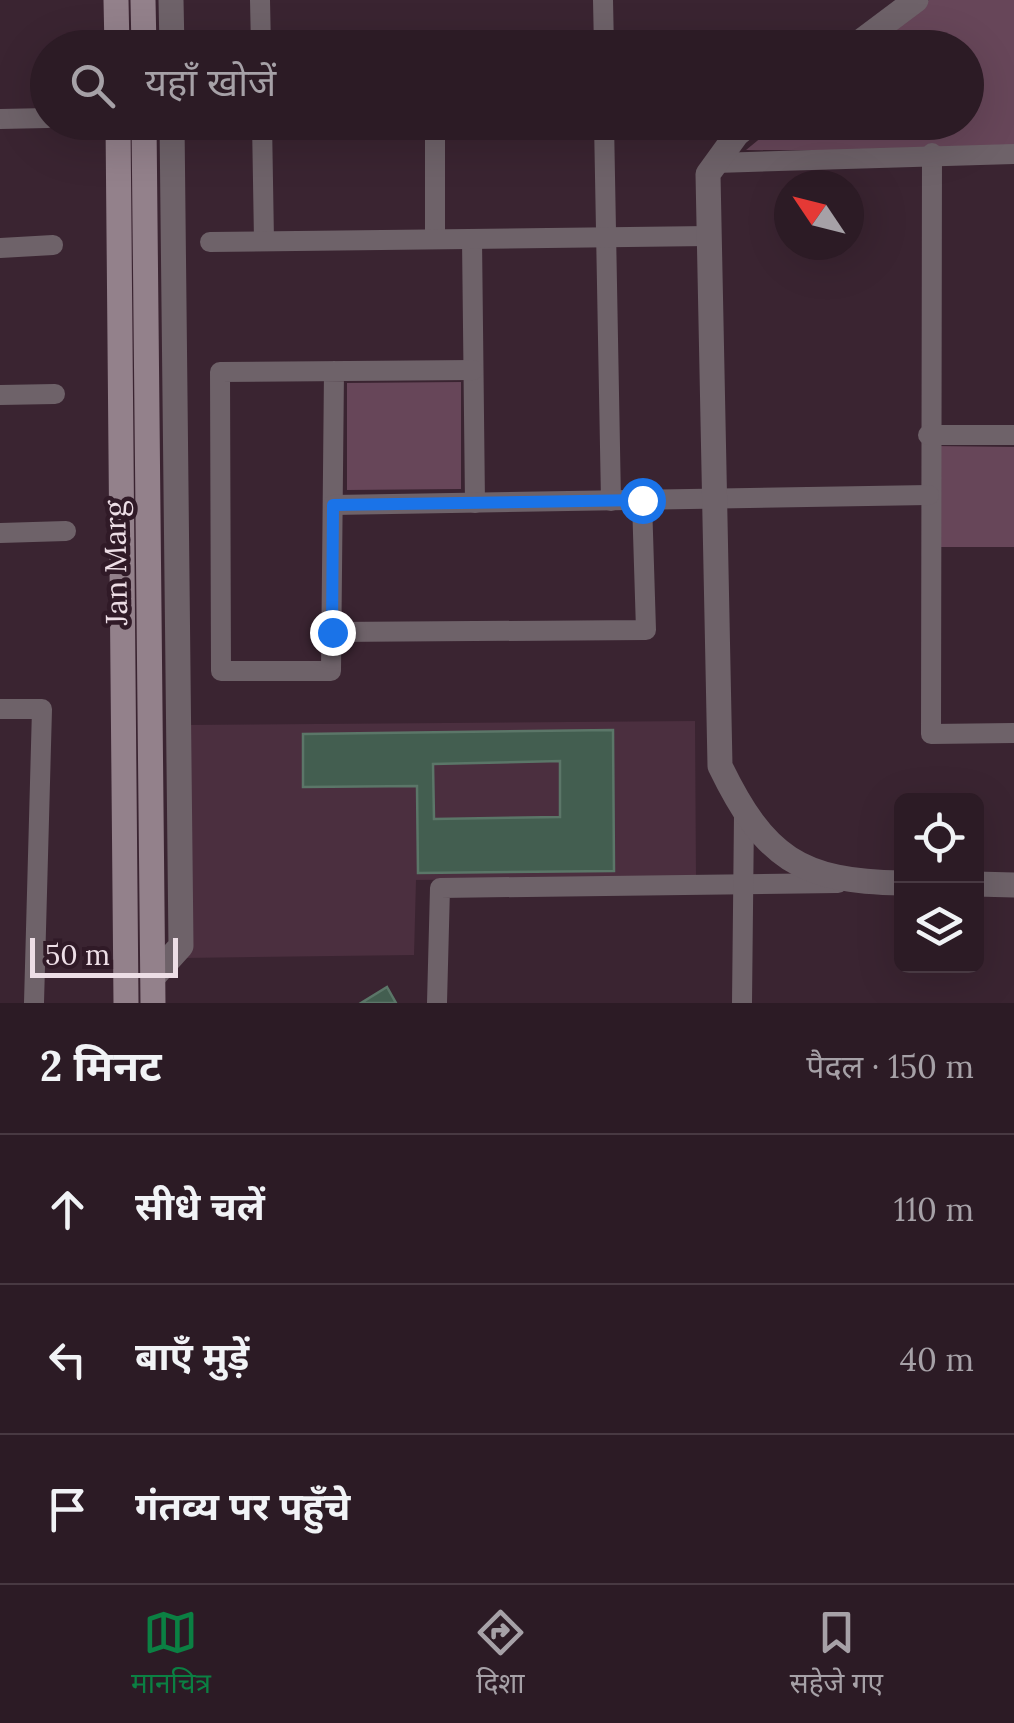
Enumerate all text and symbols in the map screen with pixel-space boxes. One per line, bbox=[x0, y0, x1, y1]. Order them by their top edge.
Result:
search box bbox=[30, 30, 984, 140]
icon: search bbox=[65, 58, 120, 113]
text: यहाँ खोजें bbox=[145, 58, 276, 106]
north arrow bbox=[774, 170, 864, 260]
route start bbox=[620, 478, 666, 524]
street label: Jan Marg bbox=[95, 499, 136, 627]
route end bbox=[310, 610, 356, 656]
map controls bbox=[894, 793, 984, 973]
button: locate bbox=[894, 793, 984, 883]
button: layers bbox=[894, 883, 984, 973]
scale bar bbox=[30, 933, 178, 978]
text: 50 m bbox=[45, 937, 110, 973]
text: 2 मिनट bbox=[40, 1039, 162, 1093]
text: पैदल · 150 m bbox=[806, 1046, 974, 1087]
icon: ahead bbox=[40, 1182, 95, 1237]
text: सीधे चलें bbox=[135, 1182, 265, 1230]
text: 110 m bbox=[894, 1189, 974, 1230]
icon: left bbox=[40, 1332, 95, 1387]
text: बाएँ मुड़ें bbox=[135, 1332, 249, 1380]
text: 40 m bbox=[900, 1339, 974, 1380]
icon: arrive bbox=[40, 1482, 95, 1537]
text: गंतव्य पर पहुँचे bbox=[135, 1482, 350, 1530]
tab: मानचित्र bbox=[131, 1605, 211, 1704]
tab: दिशा bbox=[473, 1605, 528, 1704]
tab: सहेजे गए bbox=[790, 1605, 883, 1704]

